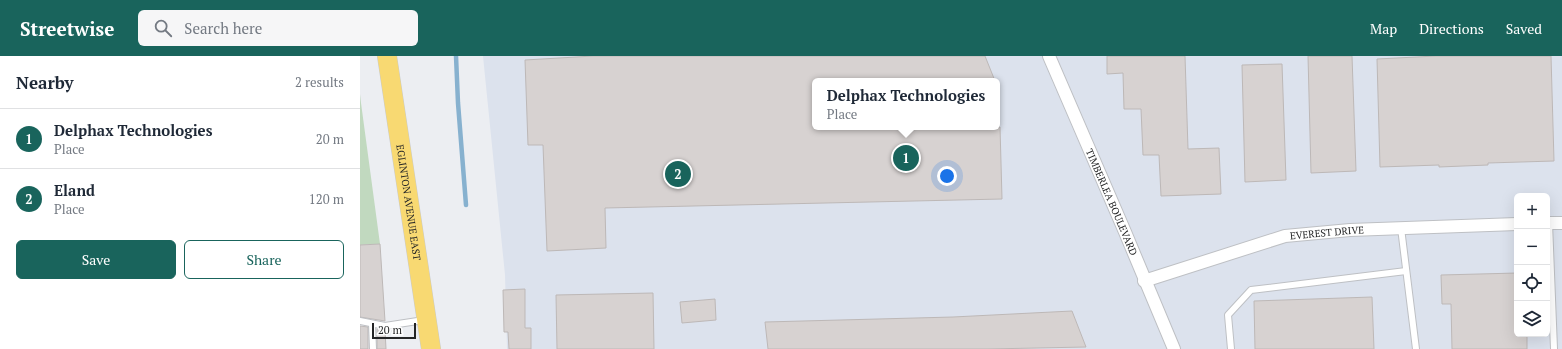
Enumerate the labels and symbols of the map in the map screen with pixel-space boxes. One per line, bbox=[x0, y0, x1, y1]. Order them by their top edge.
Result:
pin: 1 bbox=[893, 143, 919, 173]
street label: EGLINTON AVENUE EAST bbox=[393, 144, 424, 261]
street label: TIMBERLEA BOULEVARD bbox=[1083, 147, 1140, 258]
pin: 2 bbox=[665, 159, 691, 189]
your location bbox=[937, 166, 957, 186]
street label: EVEREST DRIVE bbox=[1289, 223, 1364, 243]
scale bar bbox=[372, 321, 416, 340]

